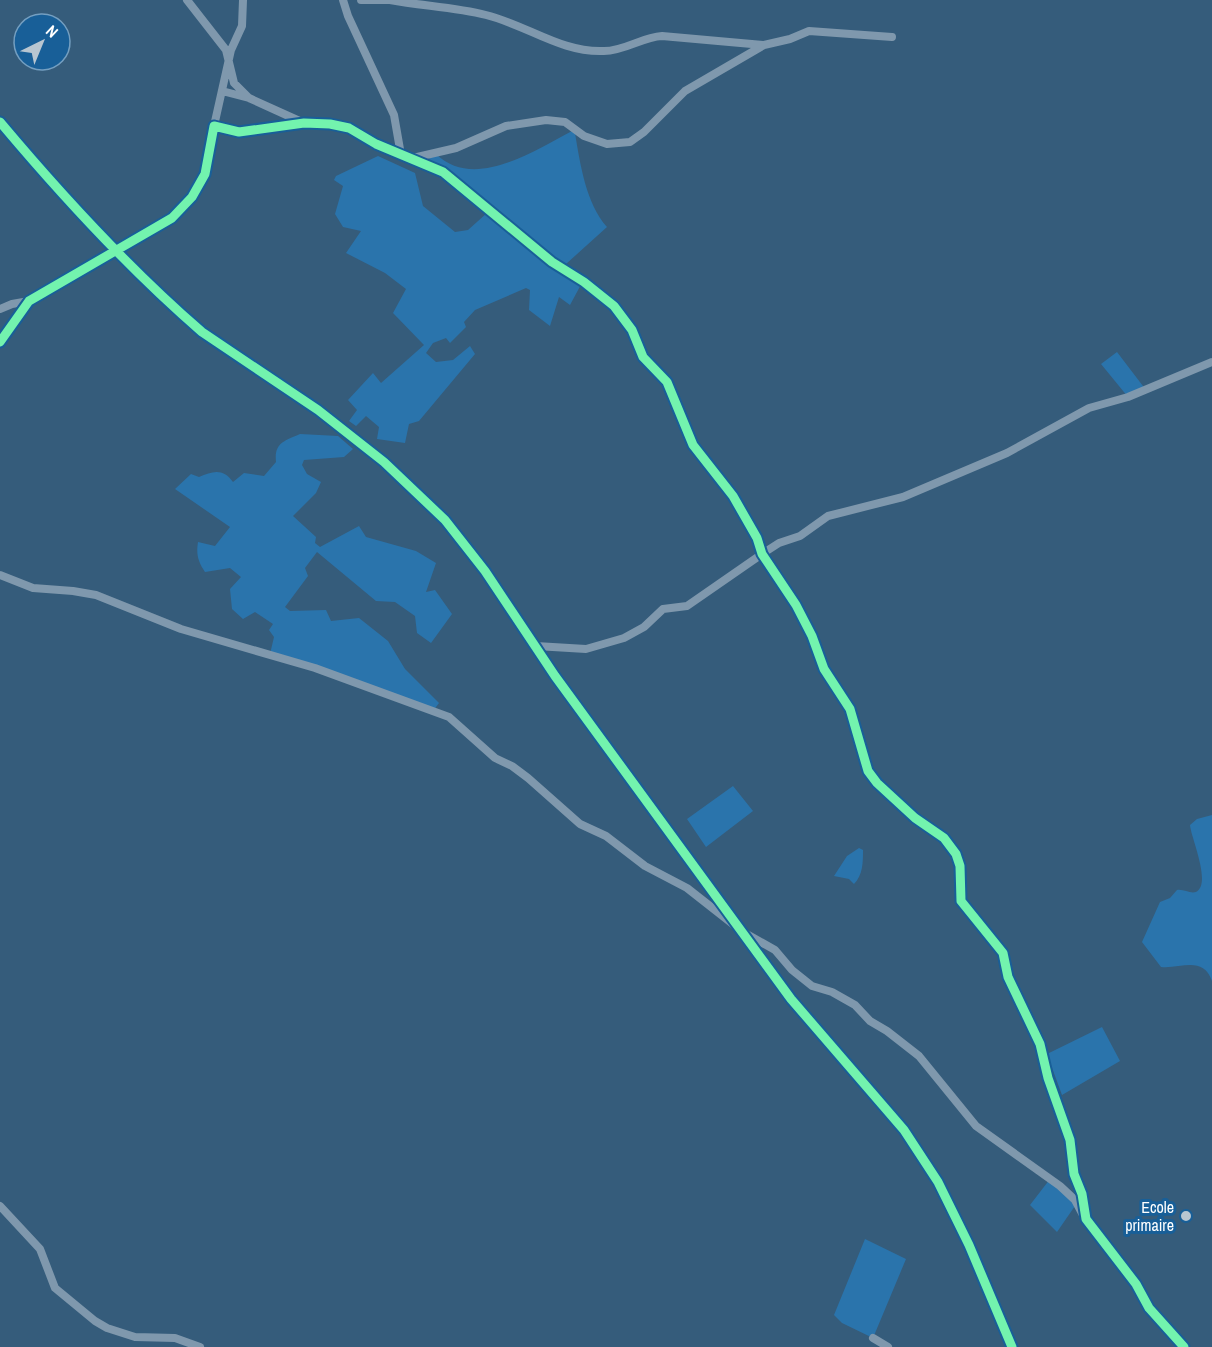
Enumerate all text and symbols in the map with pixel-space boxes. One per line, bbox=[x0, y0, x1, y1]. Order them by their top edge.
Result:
north arrow bbox=[12, 12, 72, 72]
text: N bbox=[41, 20, 63, 42]
place label: Ecole primaire bbox=[1125, 1196, 1174, 1236]
marker: Ecole primaire bbox=[1179, 1209, 1193, 1223]

